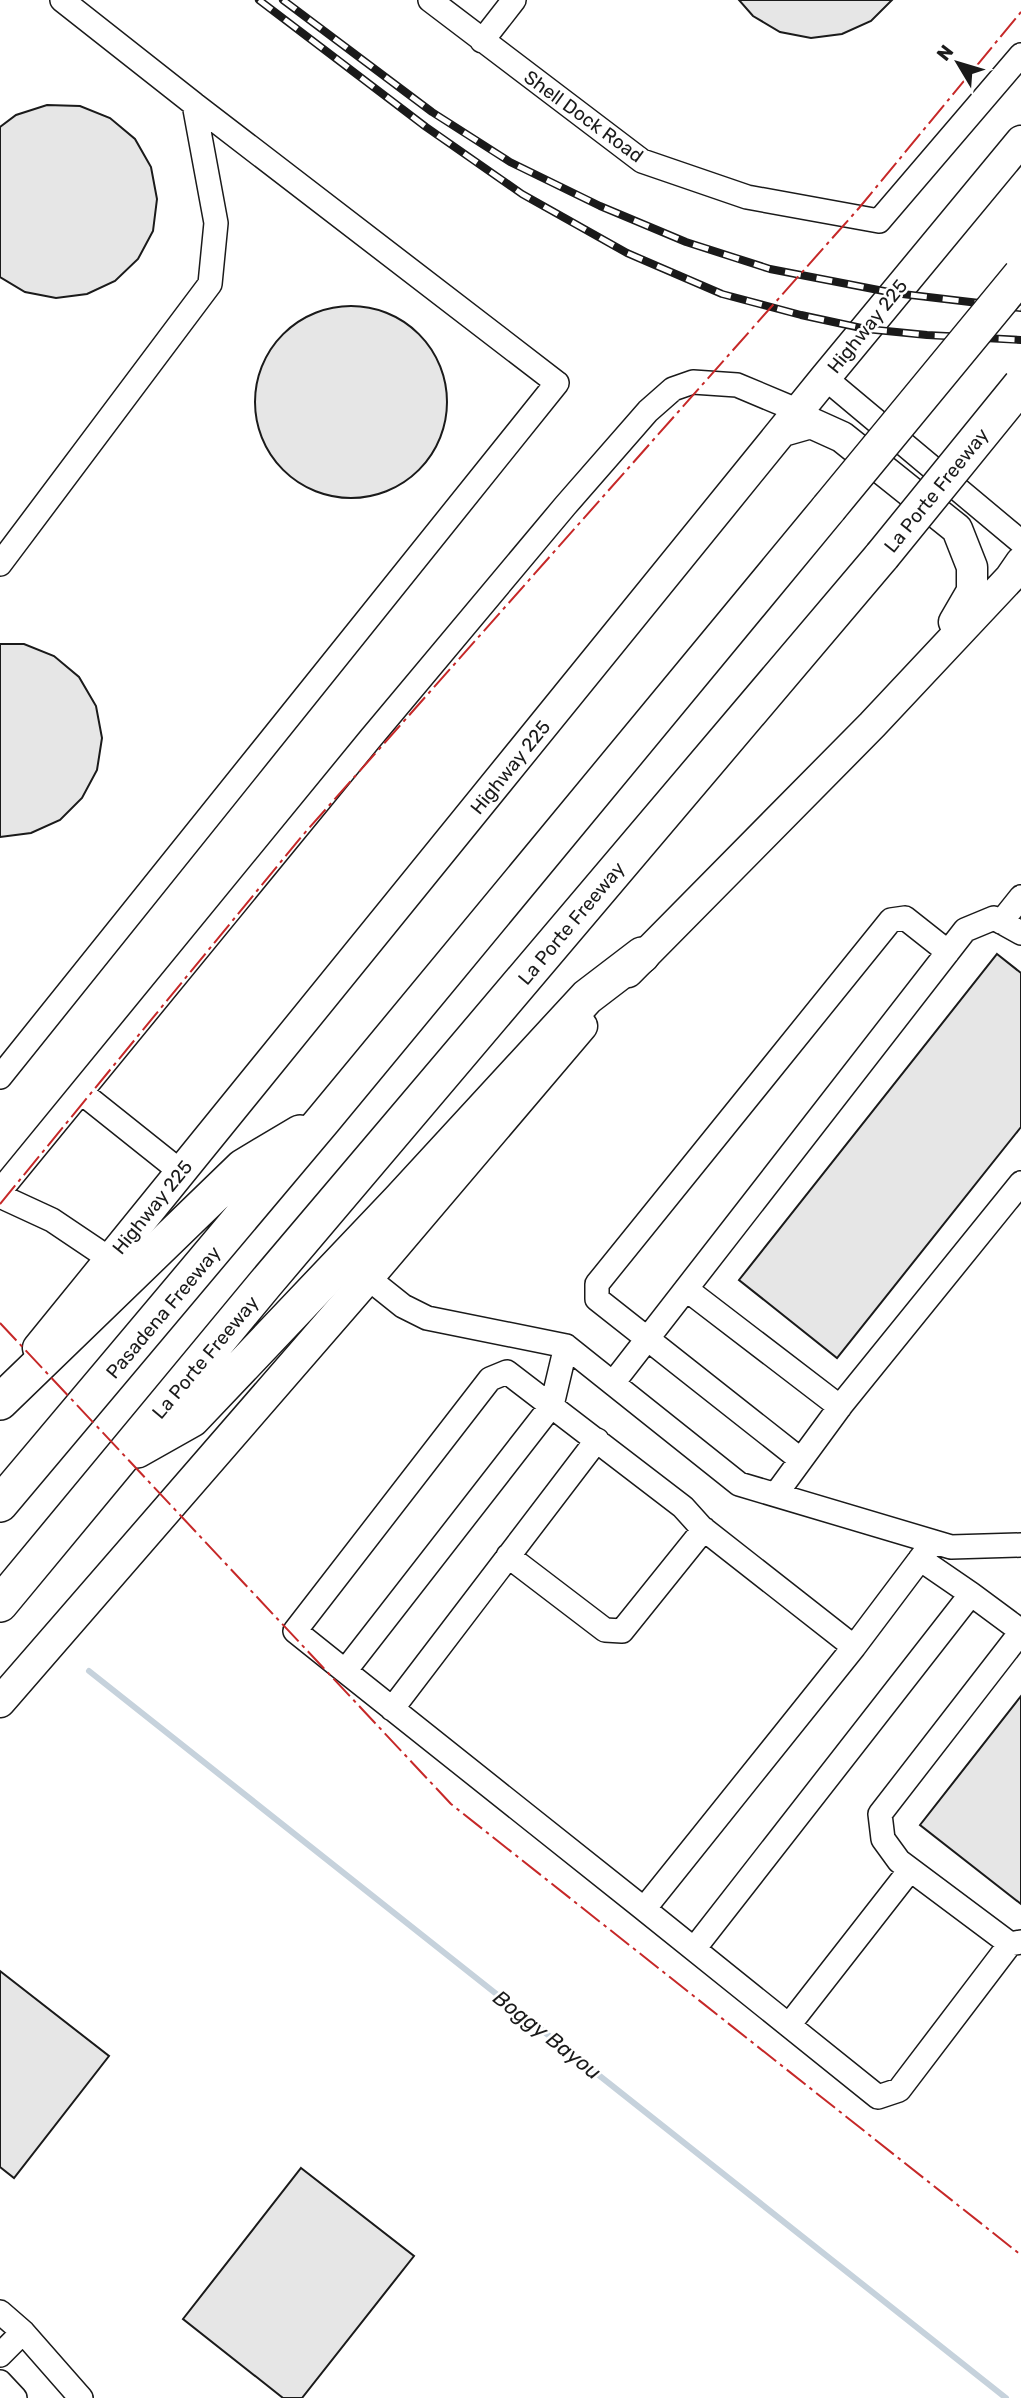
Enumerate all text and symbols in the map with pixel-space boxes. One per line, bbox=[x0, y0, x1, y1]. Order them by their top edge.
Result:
north arrow bbox=[923, 28, 993, 98]
text: N bbox=[932, 40, 958, 65]
street label: Shell Dock Road bbox=[520, 65, 648, 167]
street label: Highway 225 bbox=[822, 275, 912, 378]
street label: La Porte Freeway bbox=[879, 423, 994, 557]
street label: Highway 225 bbox=[465, 716, 555, 819]
street label: La Porte Freeway bbox=[513, 857, 629, 989]
street label: Highway 225 bbox=[107, 1156, 197, 1259]
street label: Pasadena Freeway bbox=[101, 1241, 226, 1383]
street label: La Porte Freeway bbox=[147, 1291, 263, 1423]
water label: Boggy Bayou bbox=[488, 1985, 606, 2085]

